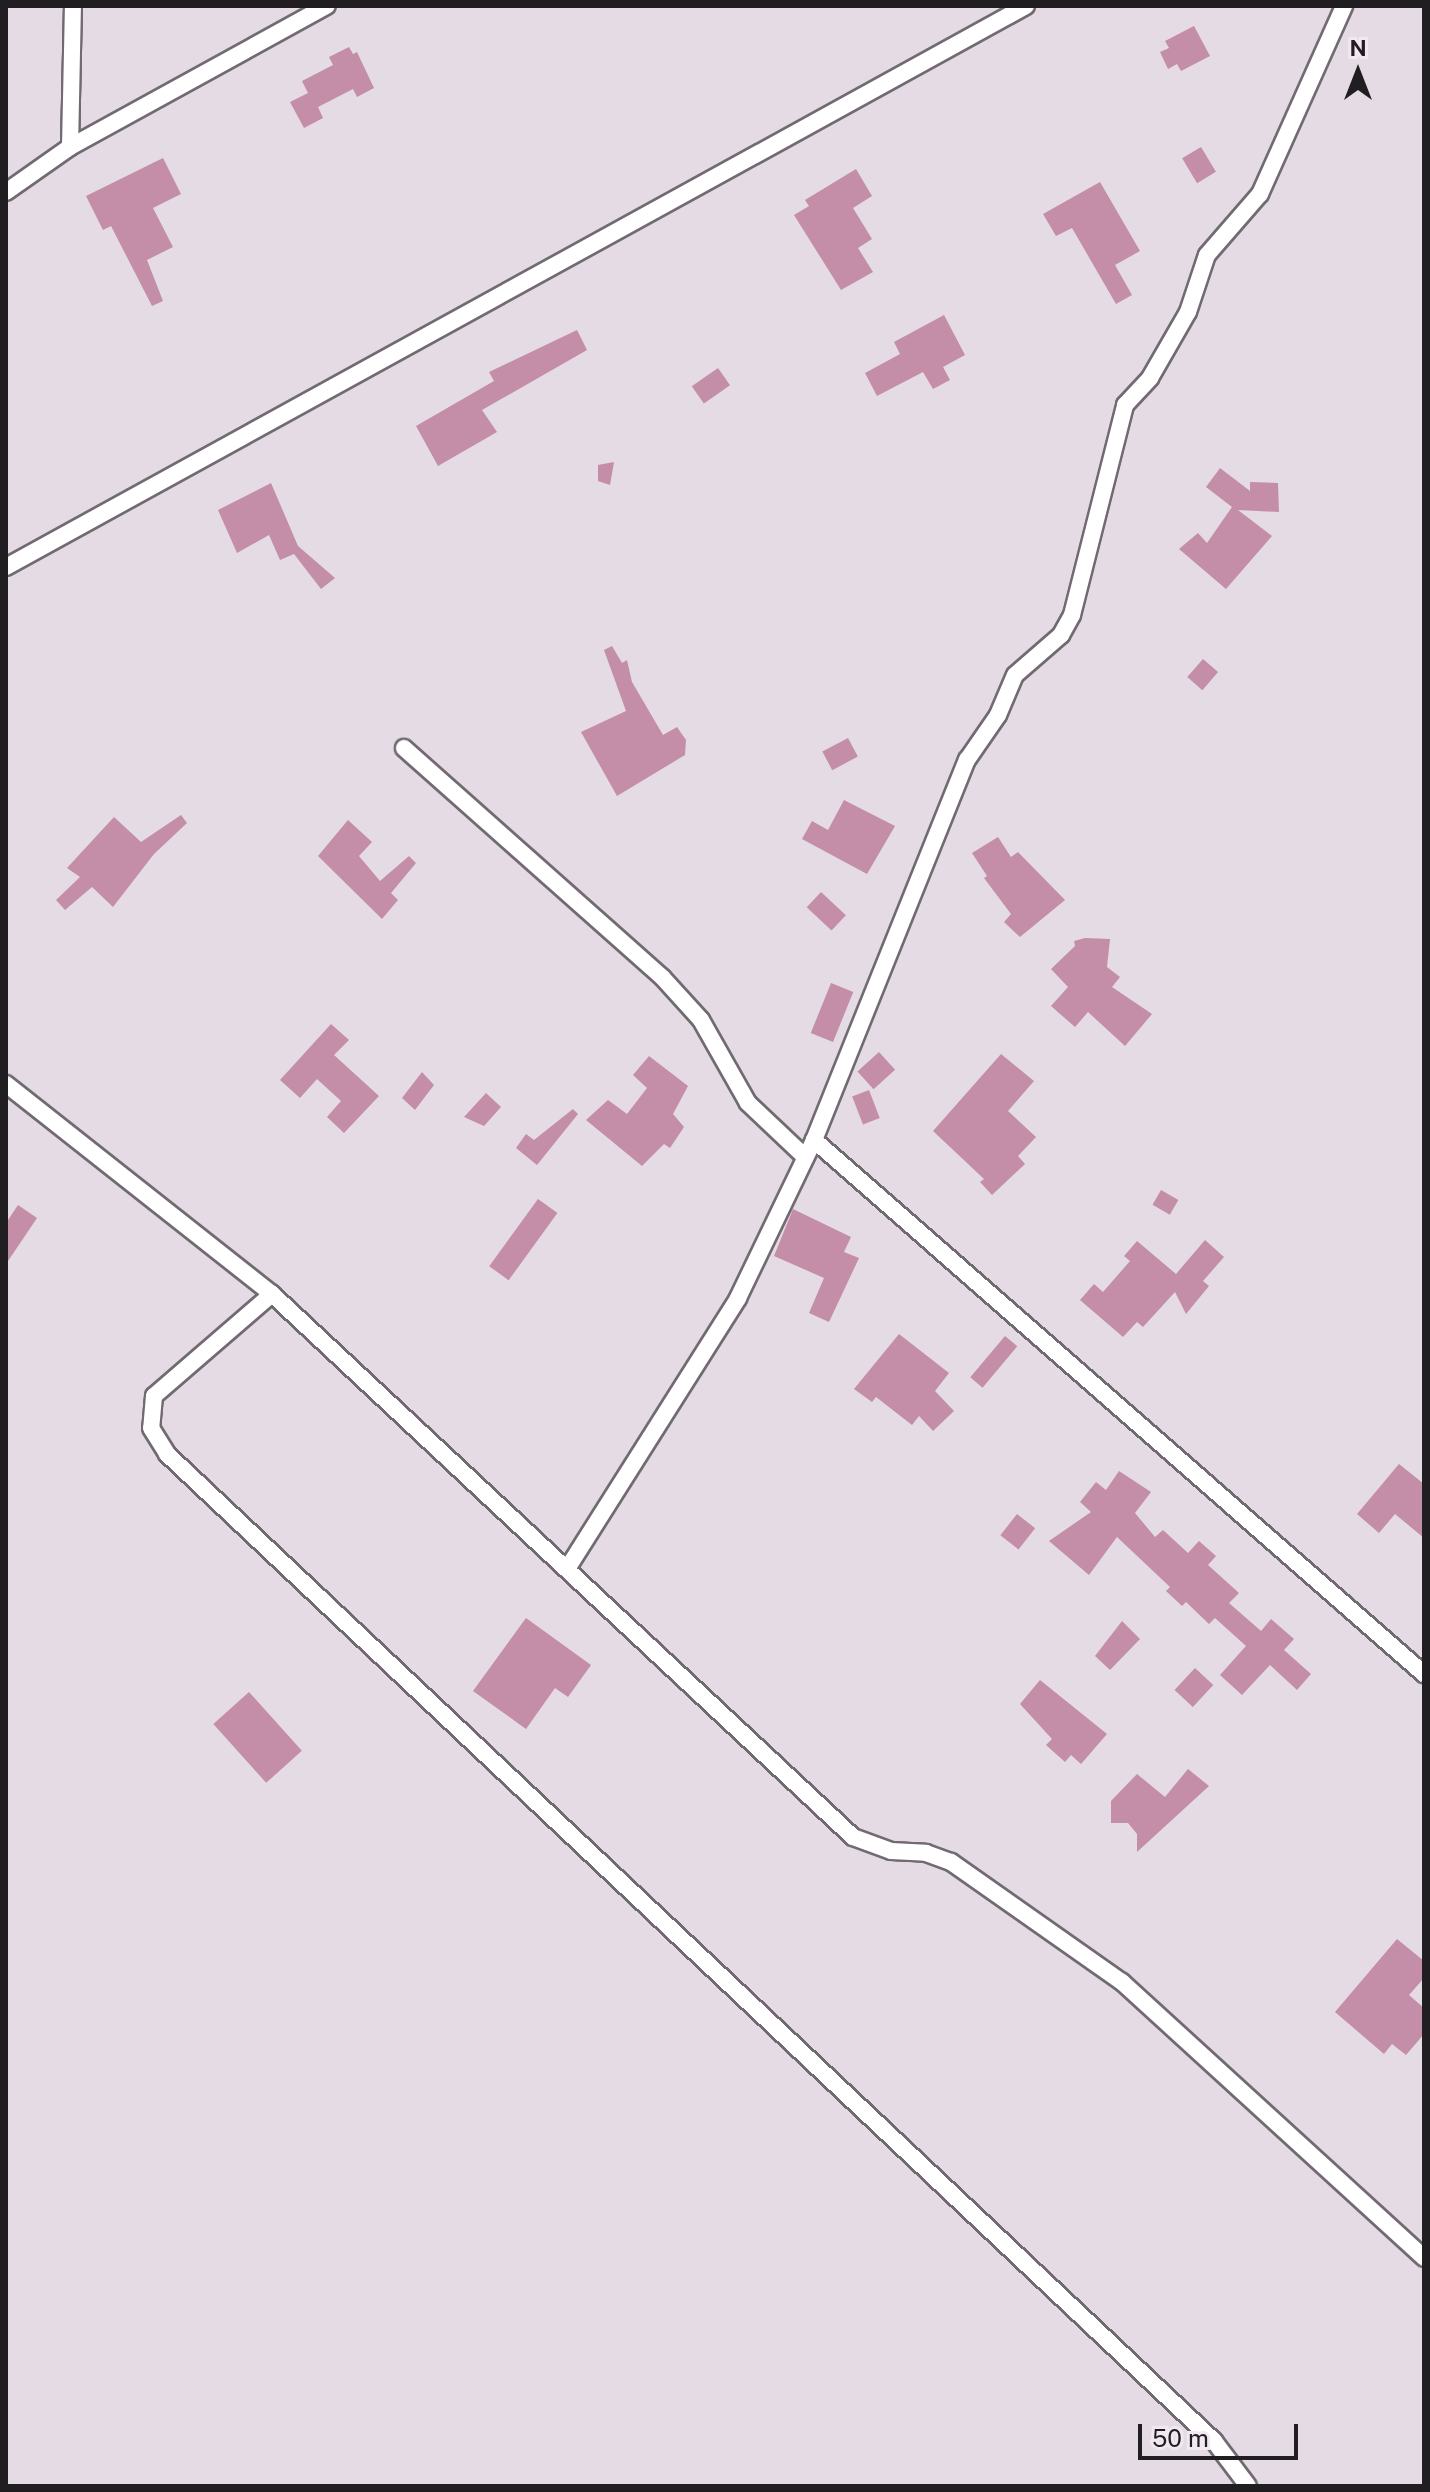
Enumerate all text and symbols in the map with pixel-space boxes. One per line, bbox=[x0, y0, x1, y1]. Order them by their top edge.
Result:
north arrow bbox=[1318, 32, 1398, 112]
text: N bbox=[1349, 35, 1367, 61]
scale bar bbox=[1142, 2408, 1302, 2458]
text: 50 m bbox=[1152, 2424, 1209, 2452]

